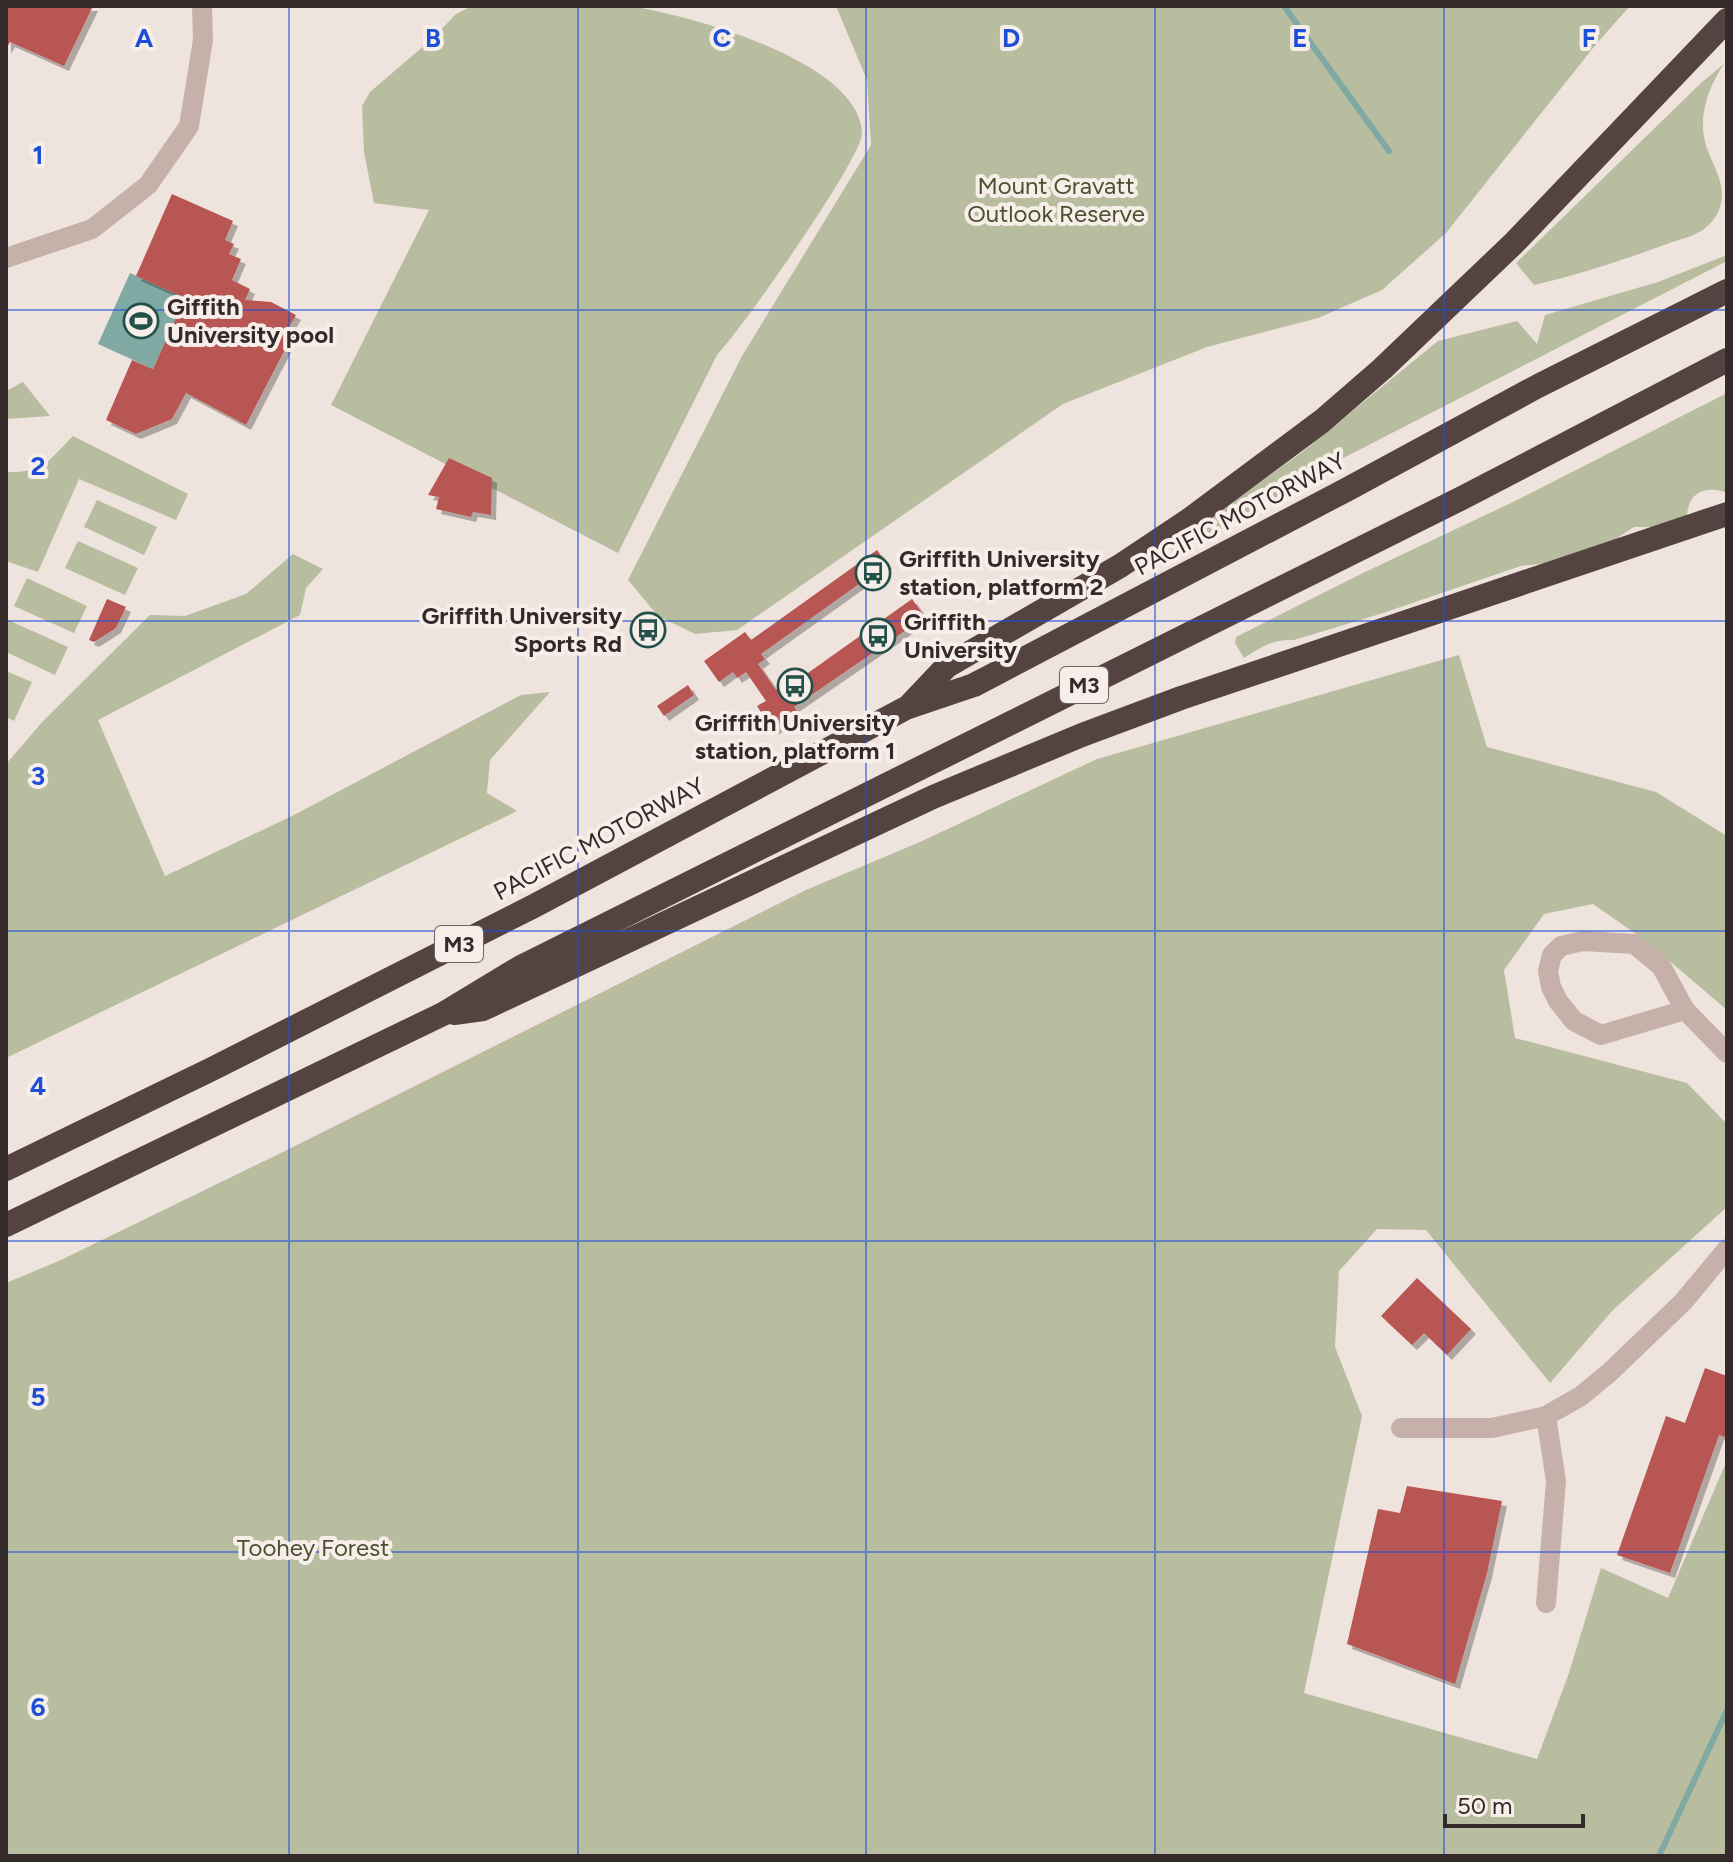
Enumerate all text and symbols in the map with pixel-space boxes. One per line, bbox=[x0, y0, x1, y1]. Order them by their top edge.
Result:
text: A bbox=[135, 22, 154, 54]
text: B bbox=[425, 22, 441, 54]
text: C bbox=[713, 22, 732, 54]
text: D bbox=[1002, 22, 1020, 54]
text: E bbox=[1292, 22, 1308, 54]
text: F bbox=[1582, 22, 1596, 54]
text: 1 bbox=[33, 139, 43, 171]
park label: Mount Gravatt Outlook Reserve bbox=[967, 171, 1145, 228]
place label: Giffith University pool bbox=[167, 292, 334, 349]
sports icon: Giffith University pool bbox=[122, 302, 160, 340]
street label: PACIFIC MOTORWAY bbox=[1129, 445, 1351, 581]
text: 2 bbox=[30, 450, 46, 482]
place label: Griffith University station, platform 2 bbox=[899, 544, 1103, 601]
bus stop icon: Griffith University station, platform 2 bbox=[854, 554, 892, 592]
place label: Griffith University Sports Rd bbox=[421, 601, 622, 658]
place label: Griffith University bbox=[904, 607, 1017, 664]
bus stop icon: Griffith University Sports Rd bbox=[629, 611, 667, 649]
bus stop icon: Griffith University bbox=[859, 617, 897, 655]
bus stop icon: Griffith University station, platform 1 bbox=[776, 667, 814, 705]
road number: M3 bbox=[1060, 667, 1108, 703]
place label: Griffith University station, platform 1 bbox=[695, 708, 895, 765]
text: 3 bbox=[31, 760, 45, 792]
street label: PACIFIC MOTORWAY bbox=[488, 770, 710, 906]
road number: M3 bbox=[435, 926, 483, 962]
text: 4 bbox=[30, 1070, 46, 1102]
text: 5 bbox=[30, 1381, 46, 1413]
park label: Toohey Forest bbox=[237, 1533, 389, 1562]
text: 6 bbox=[30, 1691, 46, 1723]
scale bar bbox=[1445, 1778, 1583, 1828]
text: 50 m bbox=[1457, 1791, 1513, 1820]

